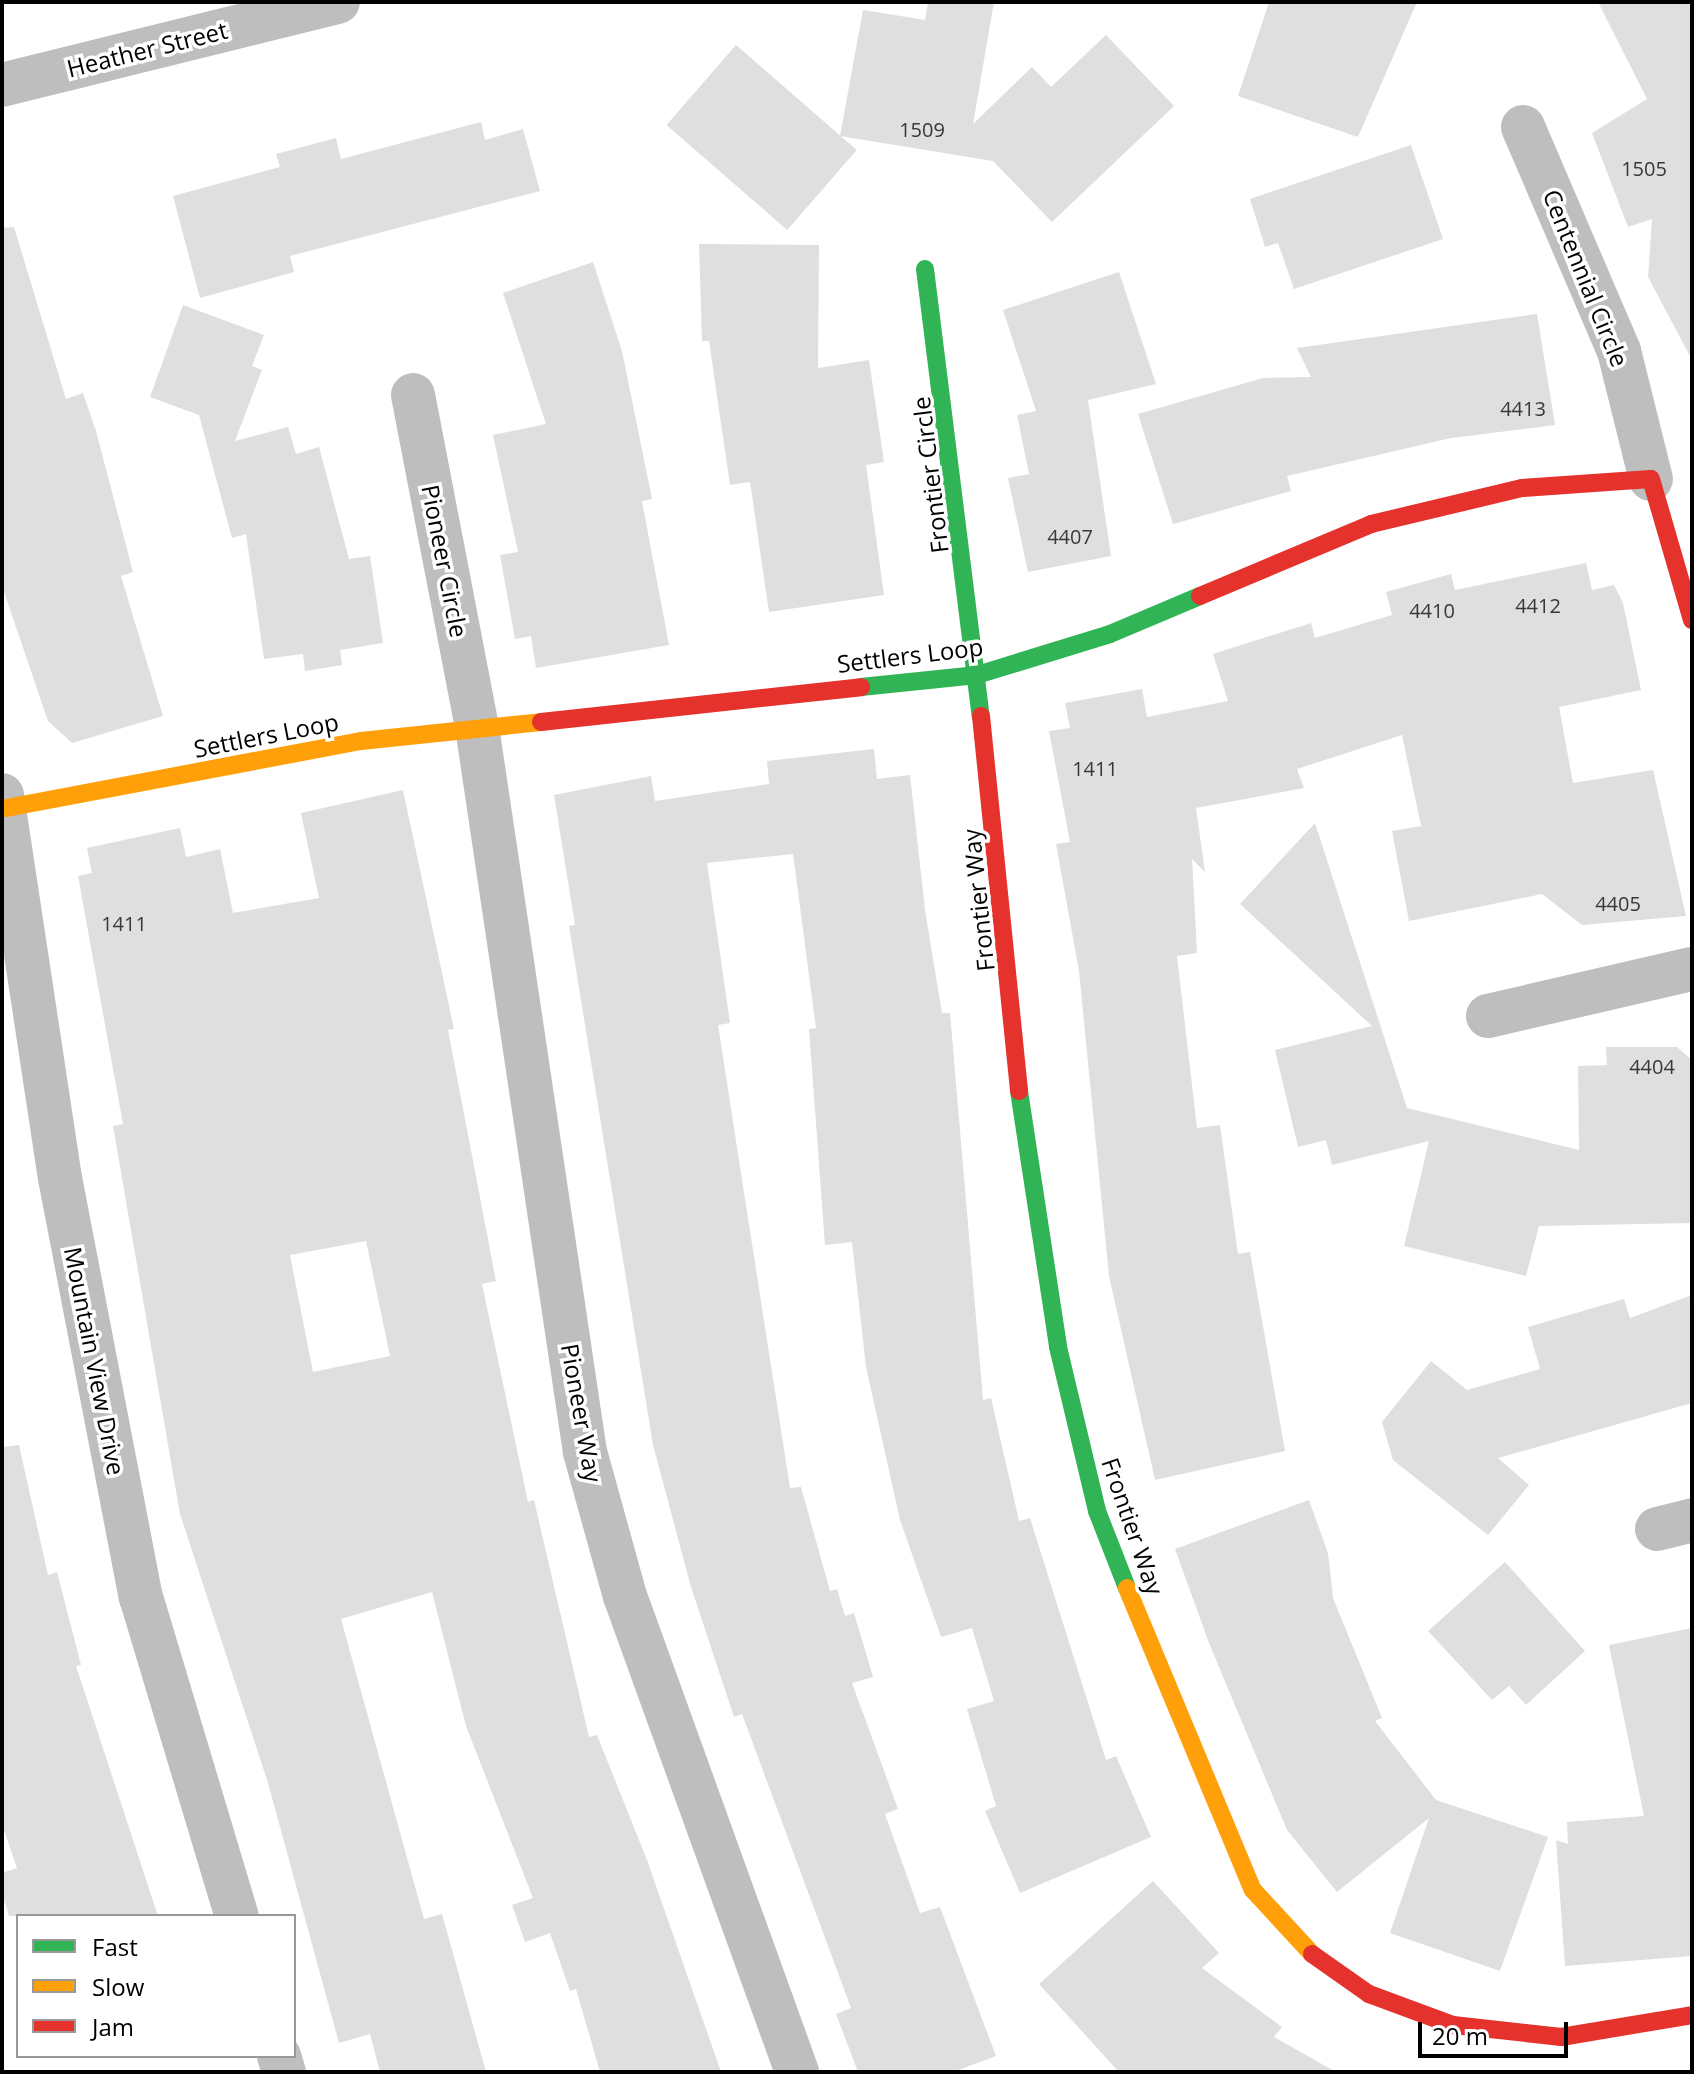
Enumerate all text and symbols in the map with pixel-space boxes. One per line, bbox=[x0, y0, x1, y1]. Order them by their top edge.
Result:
street label: Heather Street bbox=[64, 15, 230, 83]
house number: 1509 bbox=[899, 117, 945, 141]
house number: 1505 bbox=[1621, 156, 1667, 180]
street label: Centennial Circle bbox=[1537, 185, 1635, 371]
street label: Frontier Circle bbox=[906, 395, 954, 555]
house number: 4413 bbox=[1500, 396, 1546, 420]
street label: Pioneer Circle bbox=[416, 482, 474, 640]
house number: 4407 bbox=[1047, 524, 1093, 548]
house number: 4412 bbox=[1515, 593, 1561, 617]
house number: 4410 bbox=[1409, 598, 1455, 622]
street label: Settlers Loop bbox=[835, 632, 985, 678]
street label: Settlers Loop bbox=[191, 707, 341, 763]
house number: 1411 bbox=[1072, 756, 1118, 780]
street label: Frontier Way bbox=[956, 827, 1000, 973]
house number: 4405 bbox=[1595, 891, 1641, 915]
house number: 1411 bbox=[101, 911, 147, 935]
house number: 4404 bbox=[1629, 1054, 1675, 1078]
street label: Mountain View Drive bbox=[59, 1244, 131, 1478]
street label: Pioneer Way bbox=[556, 1341, 608, 1485]
street label: Frontier Way bbox=[1096, 1454, 1170, 1598]
legend bbox=[16, 1914, 296, 2058]
text: Fast bbox=[92, 1930, 138, 1963]
text: Slow bbox=[92, 1970, 144, 2003]
scale bar bbox=[1422, 2006, 1572, 2056]
text: Jam bbox=[92, 2010, 134, 2043]
text: 20 m bbox=[1432, 2019, 1488, 2052]

